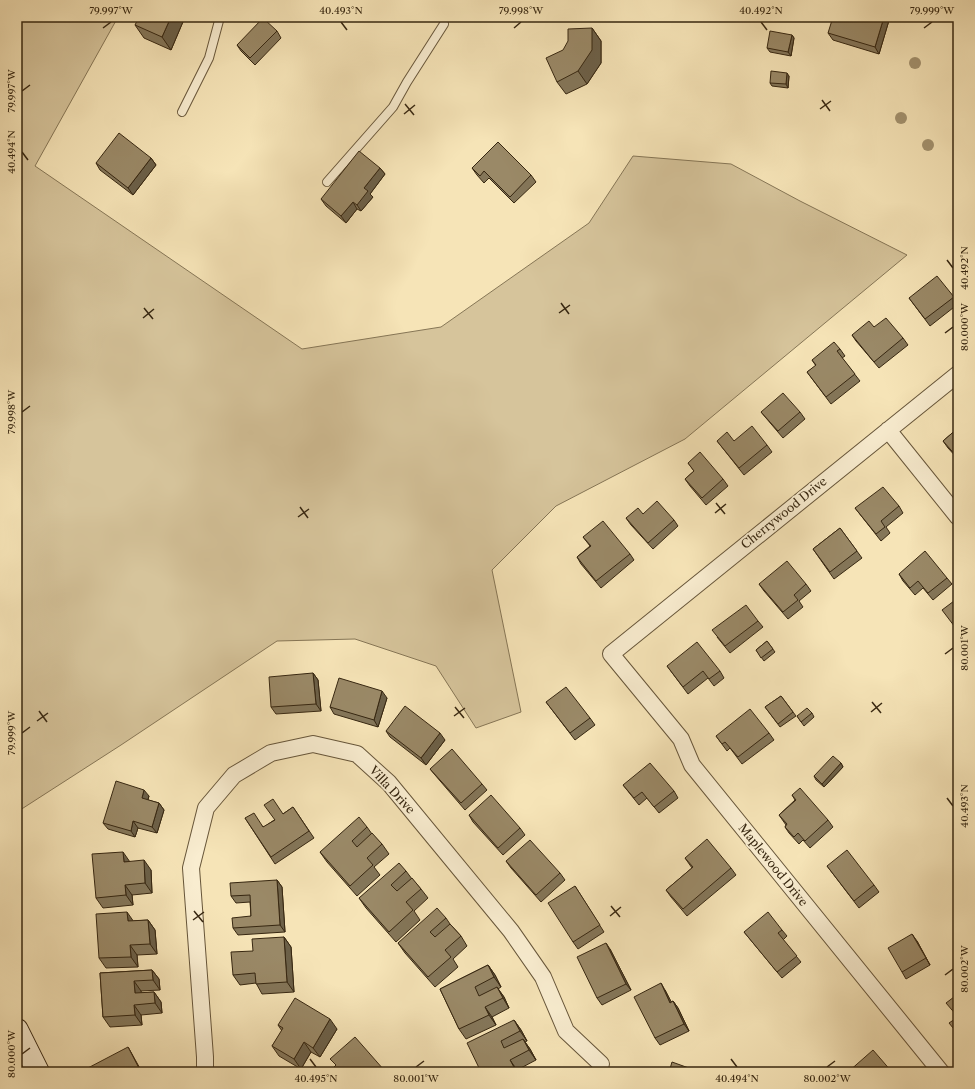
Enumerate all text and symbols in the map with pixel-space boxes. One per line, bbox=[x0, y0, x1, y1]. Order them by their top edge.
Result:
text: 79.997°W bbox=[89, 4, 134, 17]
text: 40.493°N bbox=[319, 4, 363, 17]
text: 79.998°W bbox=[499, 4, 544, 17]
text: 40.492°N bbox=[739, 4, 783, 17]
text: 79.999°W bbox=[910, 4, 955, 17]
text: 79.997°W bbox=[5, 68, 18, 113]
text: 40.494°N bbox=[5, 130, 18, 174]
text: 40.492°N bbox=[958, 246, 971, 290]
text: 80.000°W bbox=[958, 302, 971, 351]
text: 79.998°W bbox=[5, 389, 18, 434]
street label: Cherrywood Drive bbox=[738, 473, 830, 552]
text: 80.001°W bbox=[958, 624, 971, 671]
text: 79.999°W bbox=[5, 710, 18, 755]
street label: Villa Drive bbox=[366, 762, 418, 817]
text: 40.493°N bbox=[958, 784, 971, 828]
street label: Maplewood Drive bbox=[736, 820, 811, 909]
text: 80.002°W bbox=[958, 944, 971, 993]
text: 80.000°W bbox=[5, 1029, 18, 1078]
text: 40.495°N bbox=[294, 1072, 338, 1085]
text: 80.001°W bbox=[393, 1072, 440, 1085]
text: 40.494°N bbox=[715, 1072, 759, 1085]
text: 80.002°W bbox=[803, 1072, 852, 1085]

